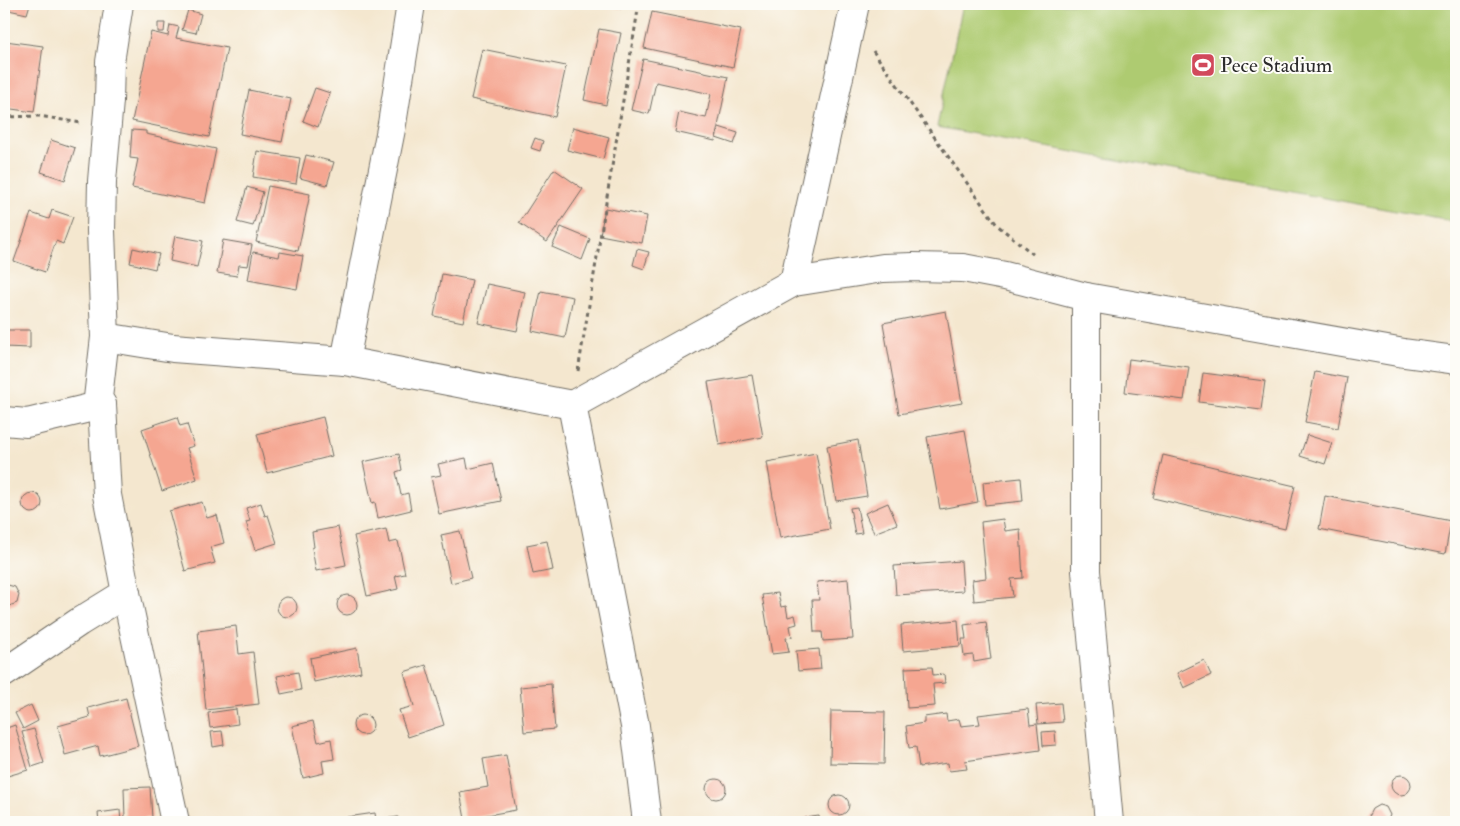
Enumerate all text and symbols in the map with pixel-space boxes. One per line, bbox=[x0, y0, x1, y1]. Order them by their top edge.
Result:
sports icon: Pece Stadium bbox=[1190, 52, 1216, 78]
place label: Pece Stadium bbox=[1220, 52, 1332, 79]

